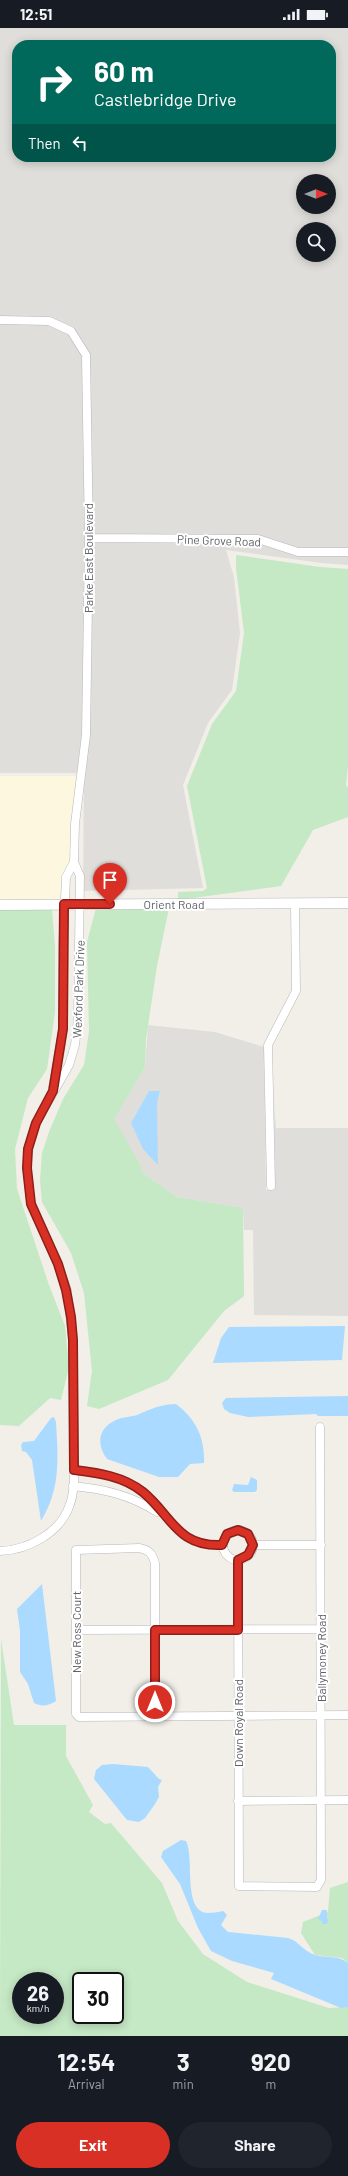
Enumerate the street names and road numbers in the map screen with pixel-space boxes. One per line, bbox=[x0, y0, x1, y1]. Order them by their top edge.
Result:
street label: Parke East Boulevard bbox=[81, 503, 95, 613]
street label: Pine Grove Road bbox=[177, 532, 261, 548]
street label: Orient Road bbox=[143, 897, 205, 911]
street label: Wexford Park Drive bbox=[69, 940, 87, 1038]
street label: New Ross Court bbox=[69, 1591, 83, 1673]
street label: Ballymoney Road bbox=[314, 1614, 328, 1702]
street label: Down Royal Road bbox=[231, 1679, 245, 1767]

